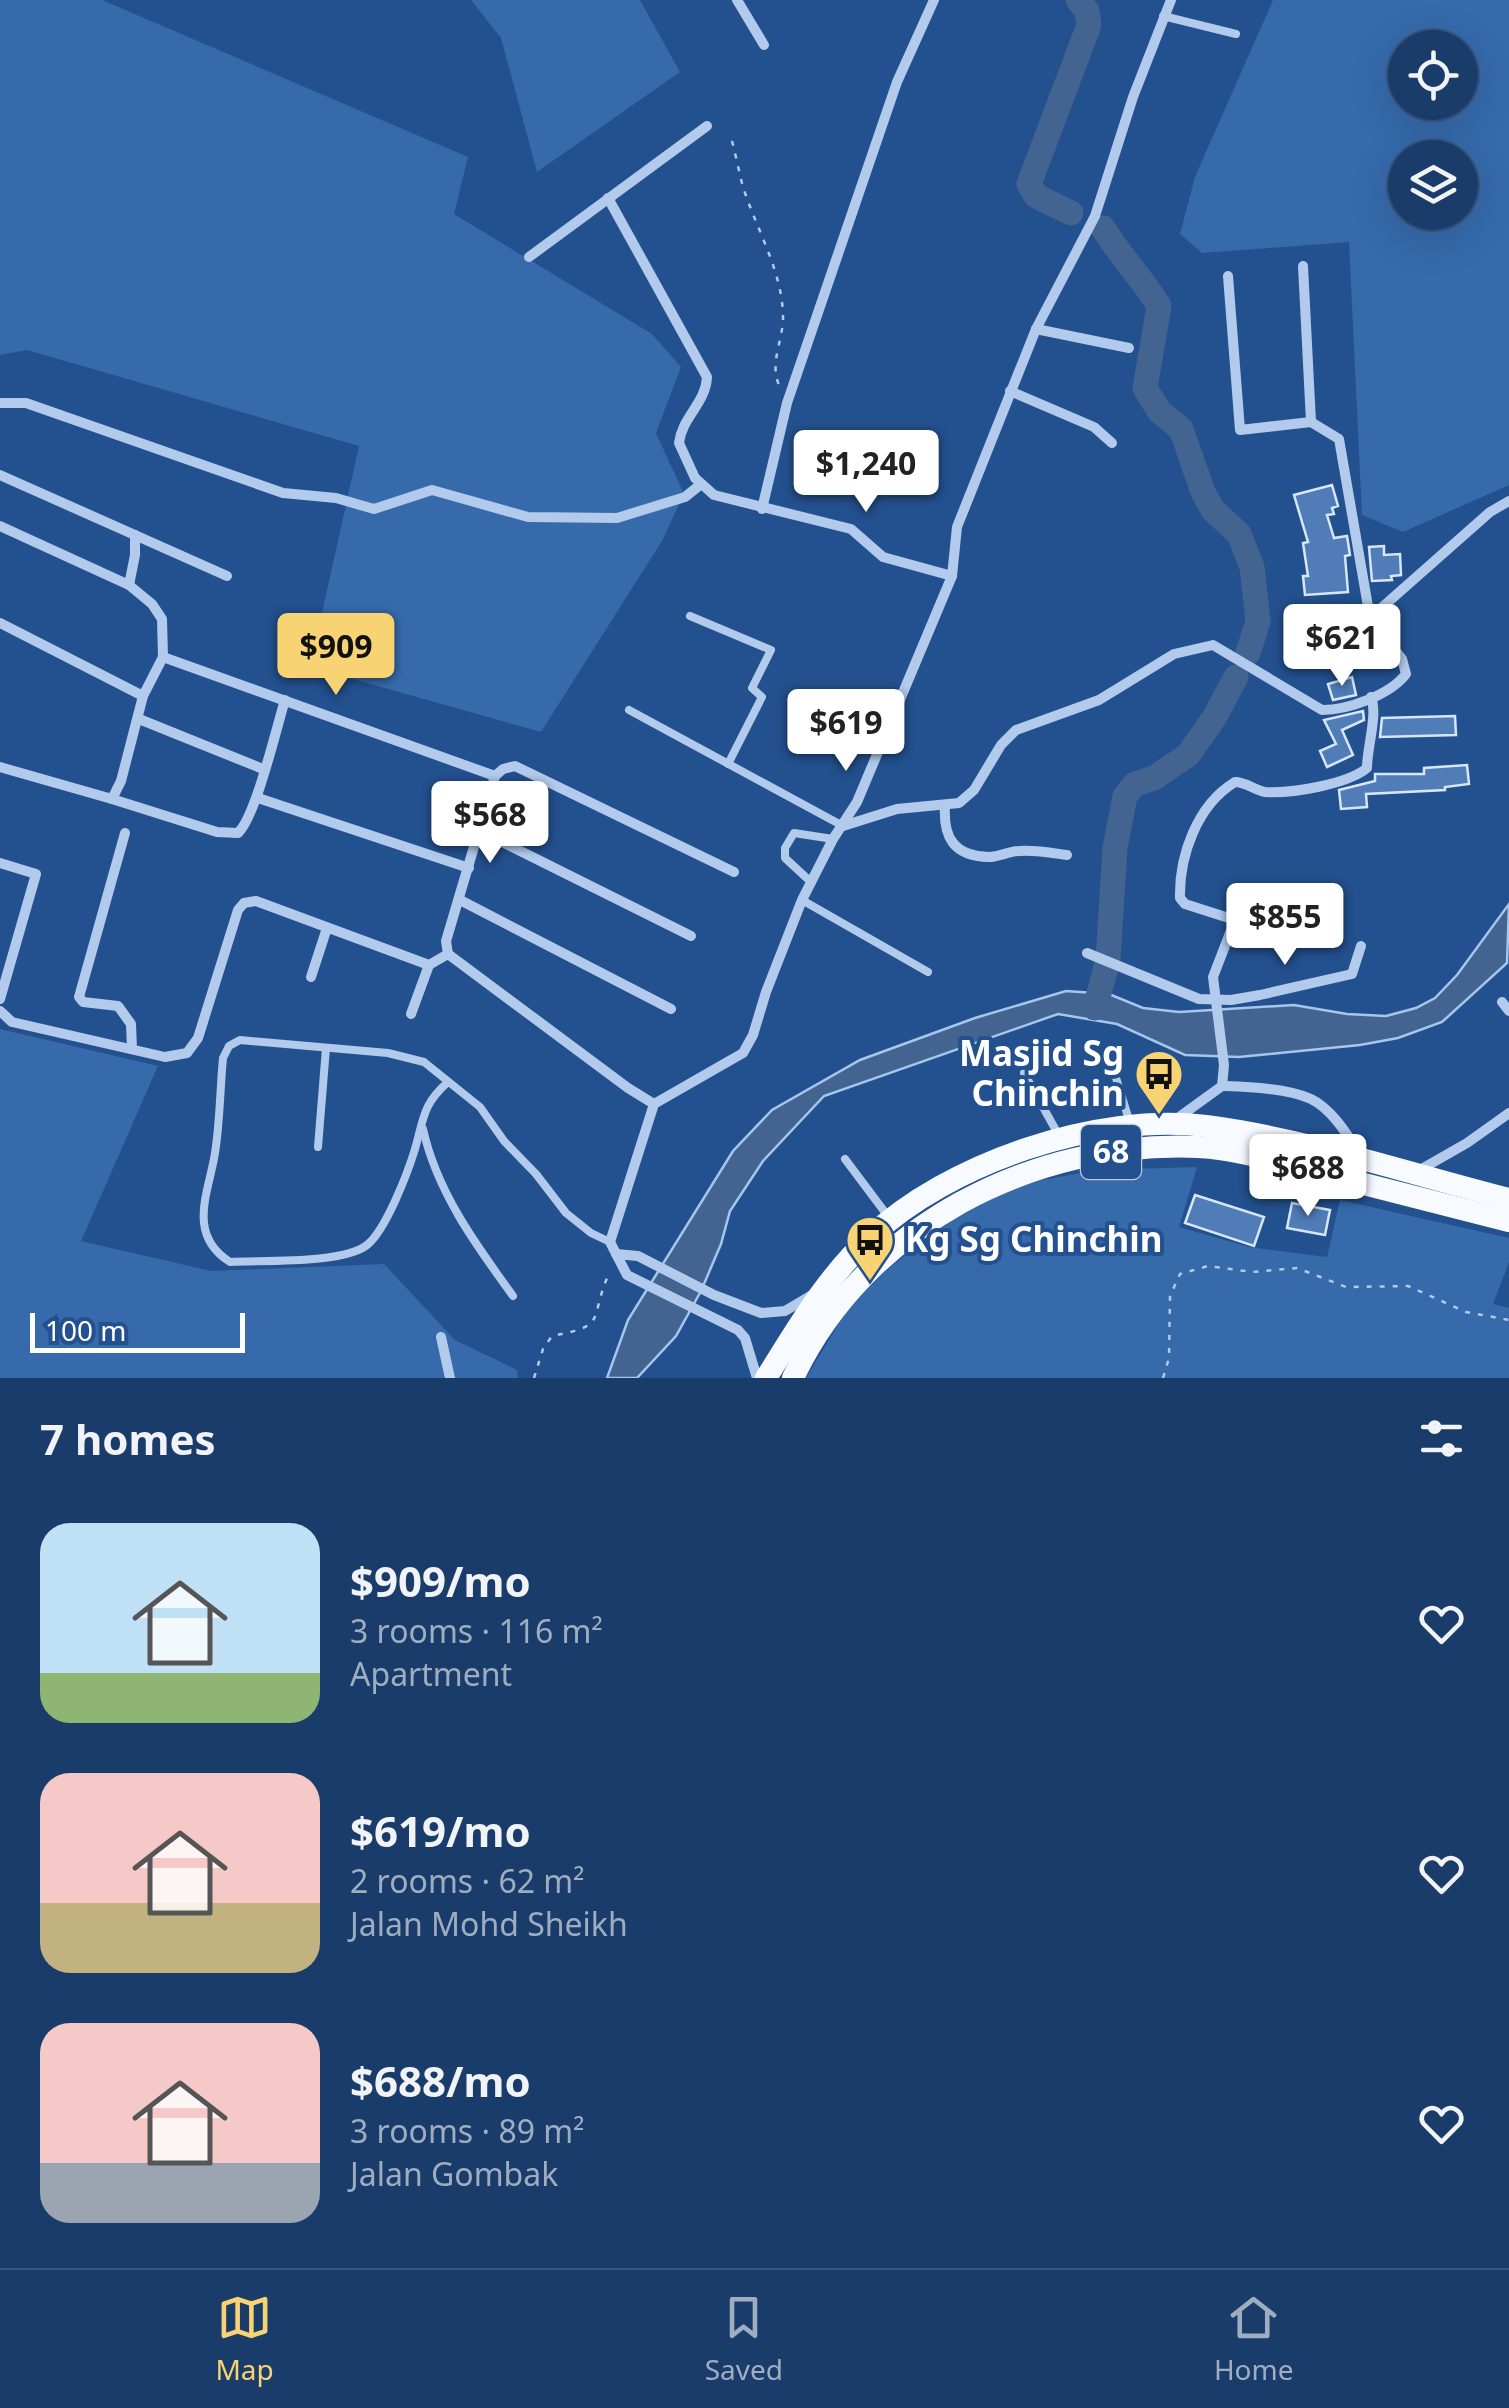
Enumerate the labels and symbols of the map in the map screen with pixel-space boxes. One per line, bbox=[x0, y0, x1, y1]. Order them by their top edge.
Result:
pin: $1,240 bbox=[785, 430, 947, 515]
pin: $621 bbox=[1283, 604, 1401, 689]
pin: $909 bbox=[277, 613, 395, 698]
pin: $619 bbox=[787, 689, 905, 774]
pin: $568 bbox=[431, 781, 549, 866]
pin: $855 bbox=[1226, 883, 1344, 968]
place label: Masjid Sg Chinchin bbox=[959, 1029, 1124, 1116]
bus stop icon: Masjid Sg Chinchin bbox=[1133, 1048, 1185, 1116]
road number: 68 bbox=[1081, 1125, 1141, 1179]
pin: $688 bbox=[1249, 1134, 1367, 1219]
bus stop icon: Kg Sg Chinchin bbox=[844, 1214, 896, 1282]
place label: Kg Sg Chinchin bbox=[905, 1215, 1162, 1262]
scale bar bbox=[30, 1308, 245, 1352]

